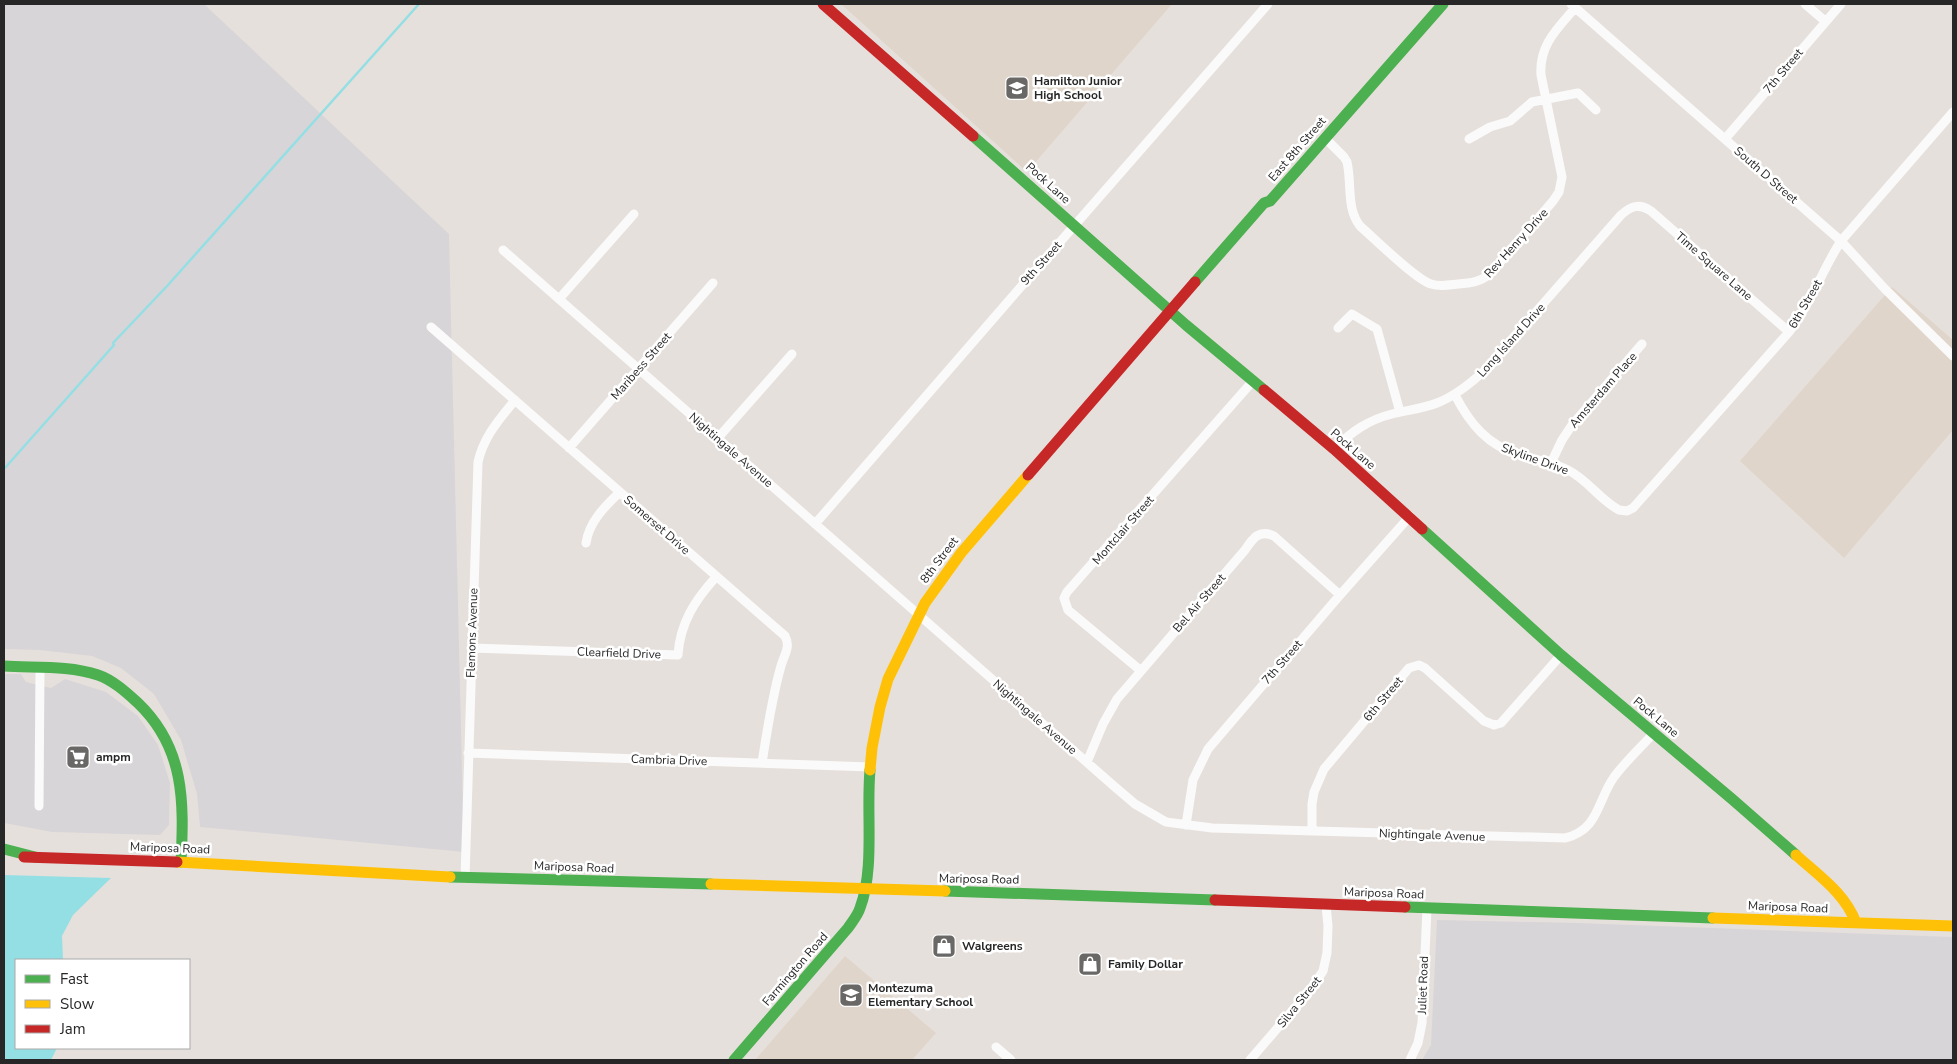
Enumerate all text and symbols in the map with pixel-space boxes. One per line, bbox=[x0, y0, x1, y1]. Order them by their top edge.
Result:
street label: 7th Street bbox=[1760, 45, 1807, 97]
place label: Hamilton Junior High School bbox=[1034, 73, 1122, 103]
school or university icon: Hamilton Junior High School bbox=[1004, 75, 1030, 101]
street label: East 8th Street bbox=[1265, 113, 1330, 185]
street label: South D Street bbox=[1731, 143, 1802, 208]
street label: Pock Lane bbox=[1022, 159, 1074, 207]
street label: Rev Henry Drive bbox=[1481, 205, 1551, 281]
street label: Time Square Lane bbox=[1672, 228, 1756, 304]
street label: 9th Street bbox=[1017, 237, 1066, 288]
street label: 6th Street bbox=[1785, 276, 1826, 331]
street label: Long Island Drive bbox=[1474, 300, 1548, 380]
street label: Maribess Street bbox=[607, 328, 675, 403]
street label: Amsterdam Place bbox=[1566, 349, 1640, 431]
street label: Nightingale Avenue bbox=[686, 409, 776, 491]
street label: Pock Lane bbox=[1327, 425, 1379, 473]
street label: Skyline Drive bbox=[1499, 439, 1571, 479]
street label: Somerset Drive bbox=[620, 492, 694, 558]
street label: Montclair Street bbox=[1089, 492, 1158, 568]
street label: 8th Street bbox=[916, 533, 962, 586]
street label: Bel Air Street bbox=[1169, 570, 1229, 636]
street label: Flemons Avenue bbox=[462, 588, 482, 678]
street label: 7th Street bbox=[1258, 636, 1306, 688]
street label: Clearfield Drive bbox=[577, 644, 661, 662]
street label: 6th Street bbox=[1360, 673, 1407, 725]
street label: Nightingale Avenue bbox=[990, 676, 1080, 758]
street label: Pock Lane bbox=[1630, 693, 1682, 741]
supermarket icon: ampm bbox=[65, 744, 91, 770]
place label: ampm bbox=[96, 749, 131, 765]
street label: Cambria Drive bbox=[630, 751, 708, 769]
street label: Nightingale Avenue bbox=[1378, 825, 1486, 845]
street label: Mariposa Road bbox=[129, 839, 211, 857]
street label: Mariposa Road bbox=[533, 858, 615, 876]
street label: Mariposa Road bbox=[939, 870, 1019, 888]
street label: Mariposa Road bbox=[1343, 884, 1425, 902]
street label: Mariposa Road bbox=[1747, 898, 1829, 916]
street label: Farmington Road bbox=[759, 929, 831, 1009]
shop icon: Walgreens bbox=[931, 933, 957, 959]
place label: Walgreens bbox=[962, 938, 1023, 954]
shop icon: Family Dollar bbox=[1077, 951, 1103, 977]
street label: Juliet Road bbox=[1414, 955, 1432, 1016]
place label: Family Dollar bbox=[1108, 956, 1183, 972]
legend bbox=[15, 959, 190, 1049]
text: Fast bbox=[60, 969, 89, 989]
street label: Silva Street bbox=[1273, 972, 1325, 1031]
place label: Montezuma Elementary School bbox=[868, 980, 973, 1010]
school or university icon: Montezuma Elementary School bbox=[838, 982, 864, 1008]
text: Slow bbox=[60, 994, 95, 1014]
text: Jam bbox=[59, 1019, 86, 1039]

